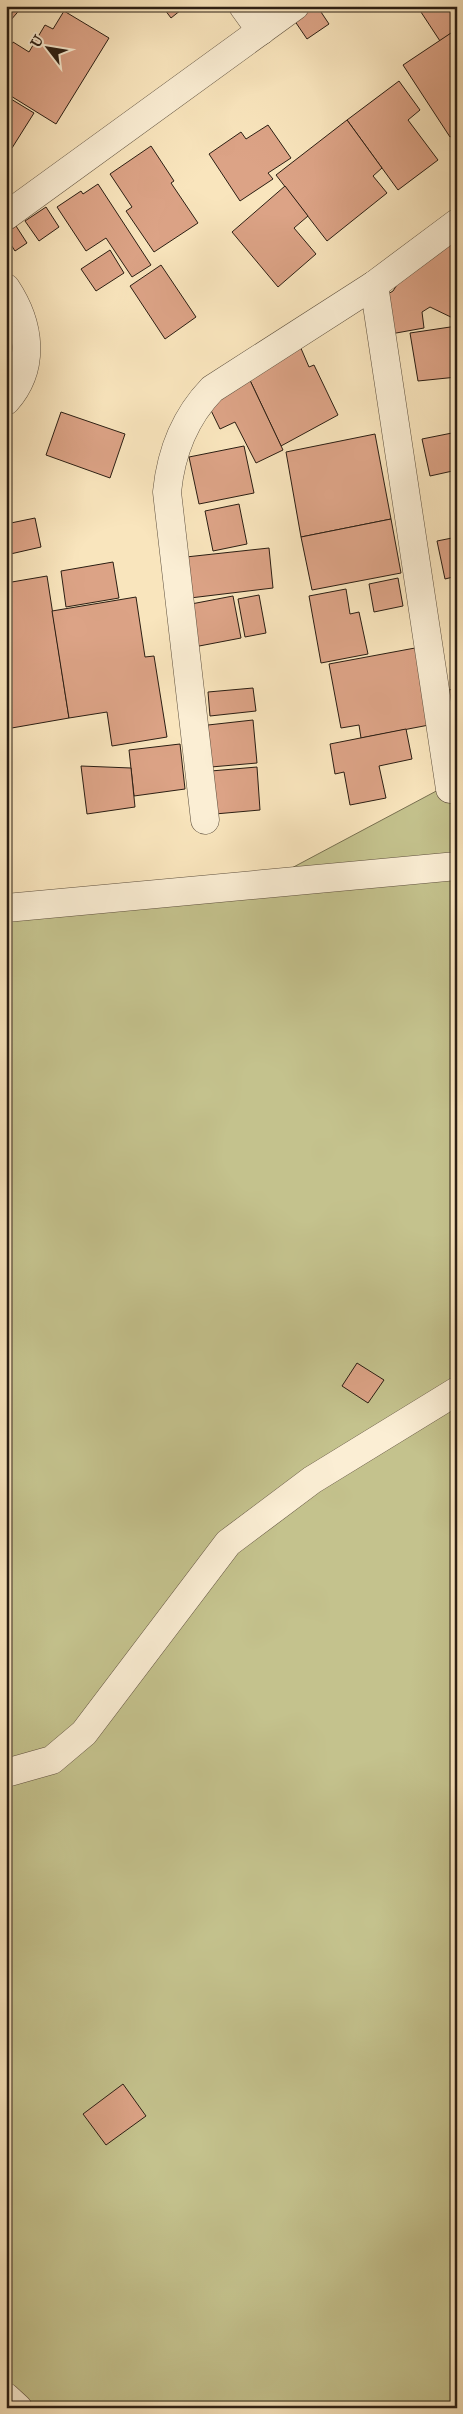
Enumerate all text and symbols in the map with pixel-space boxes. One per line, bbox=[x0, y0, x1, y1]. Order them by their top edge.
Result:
north arrow bbox=[22, 22, 72, 72]
text: U bbox=[27, 32, 48, 51]

